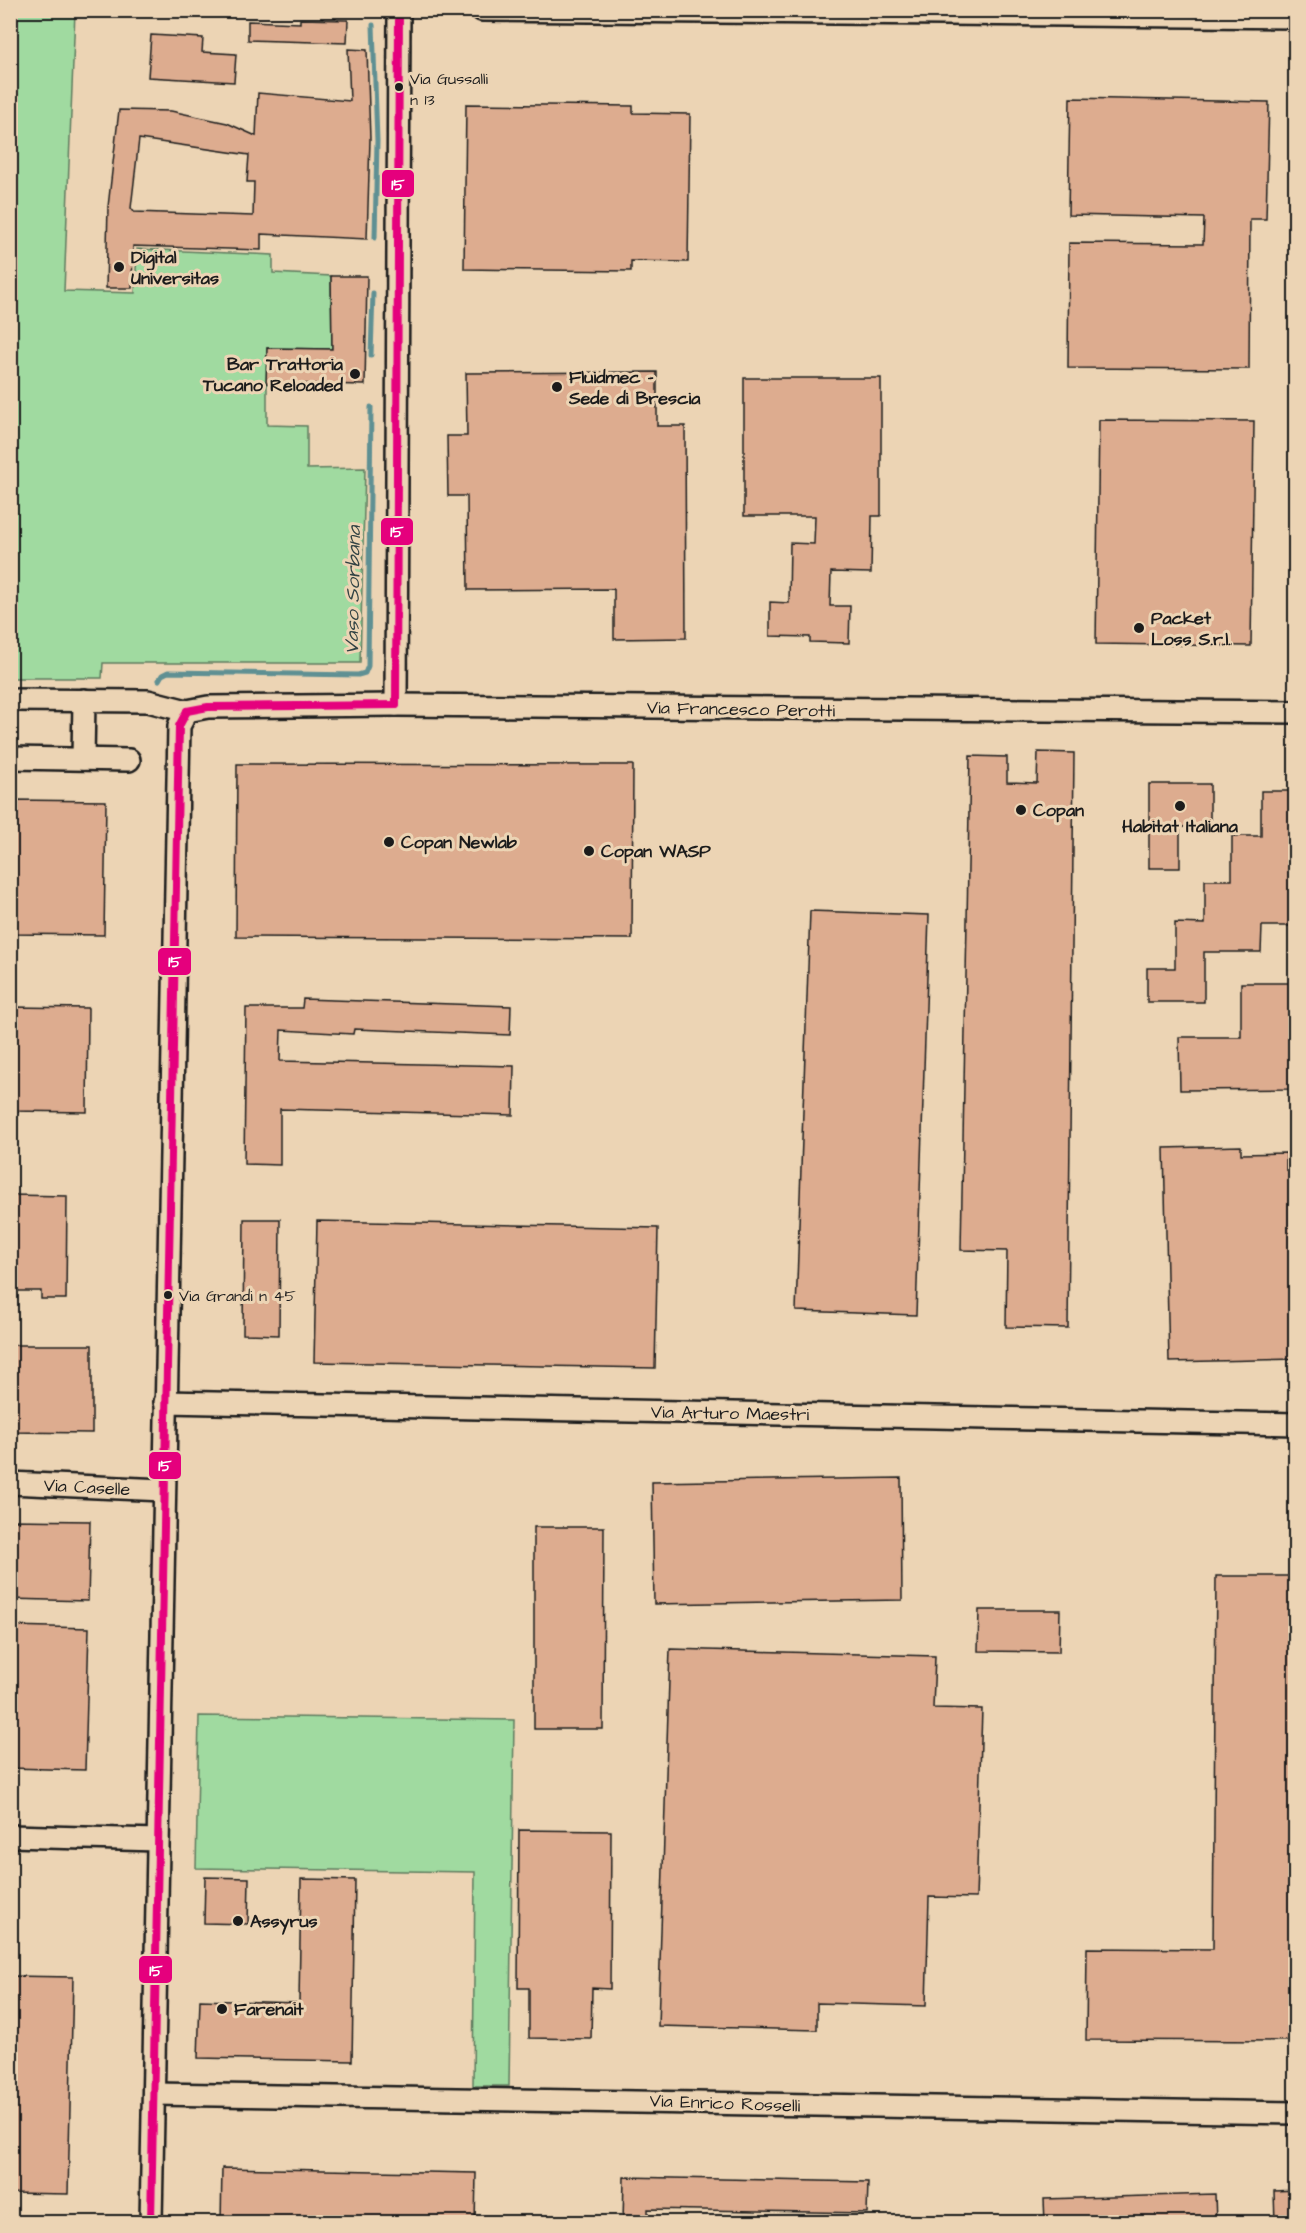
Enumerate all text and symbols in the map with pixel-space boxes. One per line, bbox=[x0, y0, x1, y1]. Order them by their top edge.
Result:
place label: Via Gussalli n 13 bbox=[410, 68, 488, 111]
marker: Via Gussalli n 13 bbox=[393, 81, 405, 93]
line badge: 15 bbox=[381, 169, 415, 198]
text: 15 bbox=[391, 174, 405, 196]
place label: Digital Universitas bbox=[131, 245, 219, 291]
marker: Digital Universitas bbox=[112, 260, 126, 274]
place label: Bar Trattoria Tucano Reloaded bbox=[202, 352, 344, 398]
place label: Fluidmec - Sede di Brescia bbox=[568, 365, 701, 411]
marker: Bar Trattoria Tucano Reloaded bbox=[348, 367, 362, 381]
marker: Fluidmec - Sede di Brescia bbox=[550, 380, 564, 394]
line badge: 15 bbox=[380, 517, 414, 546]
text: 15 bbox=[390, 521, 404, 543]
water label: Vaso Sorbana bbox=[338, 525, 368, 655]
place label: Packet Loss S.r.l. bbox=[1151, 606, 1231, 652]
marker: Packet Loss S.r.l. bbox=[1132, 621, 1146, 635]
street label: Via Francesco Perotti bbox=[647, 695, 836, 724]
place label: Copan bbox=[1033, 798, 1084, 823]
marker: Habitat Italiana bbox=[1173, 799, 1187, 813]
marker: Copan bbox=[1014, 803, 1028, 817]
place label: Habitat Italiana bbox=[1122, 814, 1239, 839]
place label: Copan Newlab bbox=[401, 830, 518, 855]
marker: Copan Newlab bbox=[382, 835, 396, 849]
place label: Copan WASP bbox=[601, 839, 711, 864]
marker: Copan WASP bbox=[582, 844, 596, 858]
line badge: 15 bbox=[157, 947, 192, 976]
text: 15 bbox=[168, 951, 182, 973]
place label: Via Grandi n 45 bbox=[179, 1285, 296, 1307]
marker: Via Grandi n 45 bbox=[162, 1289, 174, 1301]
street label: Via Arturo Maestri bbox=[651, 1400, 810, 1427]
line badge: 15 bbox=[148, 1451, 182, 1480]
text: 15 bbox=[158, 1455, 172, 1477]
street label: Via Caselle bbox=[43, 1473, 131, 1502]
place label: Assyrus bbox=[250, 1909, 318, 1935]
marker: Assyrus bbox=[231, 1914, 245, 1928]
line badge: 15 bbox=[138, 1955, 173, 1984]
text: 15 bbox=[149, 1960, 163, 1982]
place label: Farenait bbox=[234, 1997, 304, 2022]
marker: Farenait bbox=[215, 2002, 229, 2016]
street label: Via Enrico Rosselli bbox=[649, 2088, 801, 2119]

